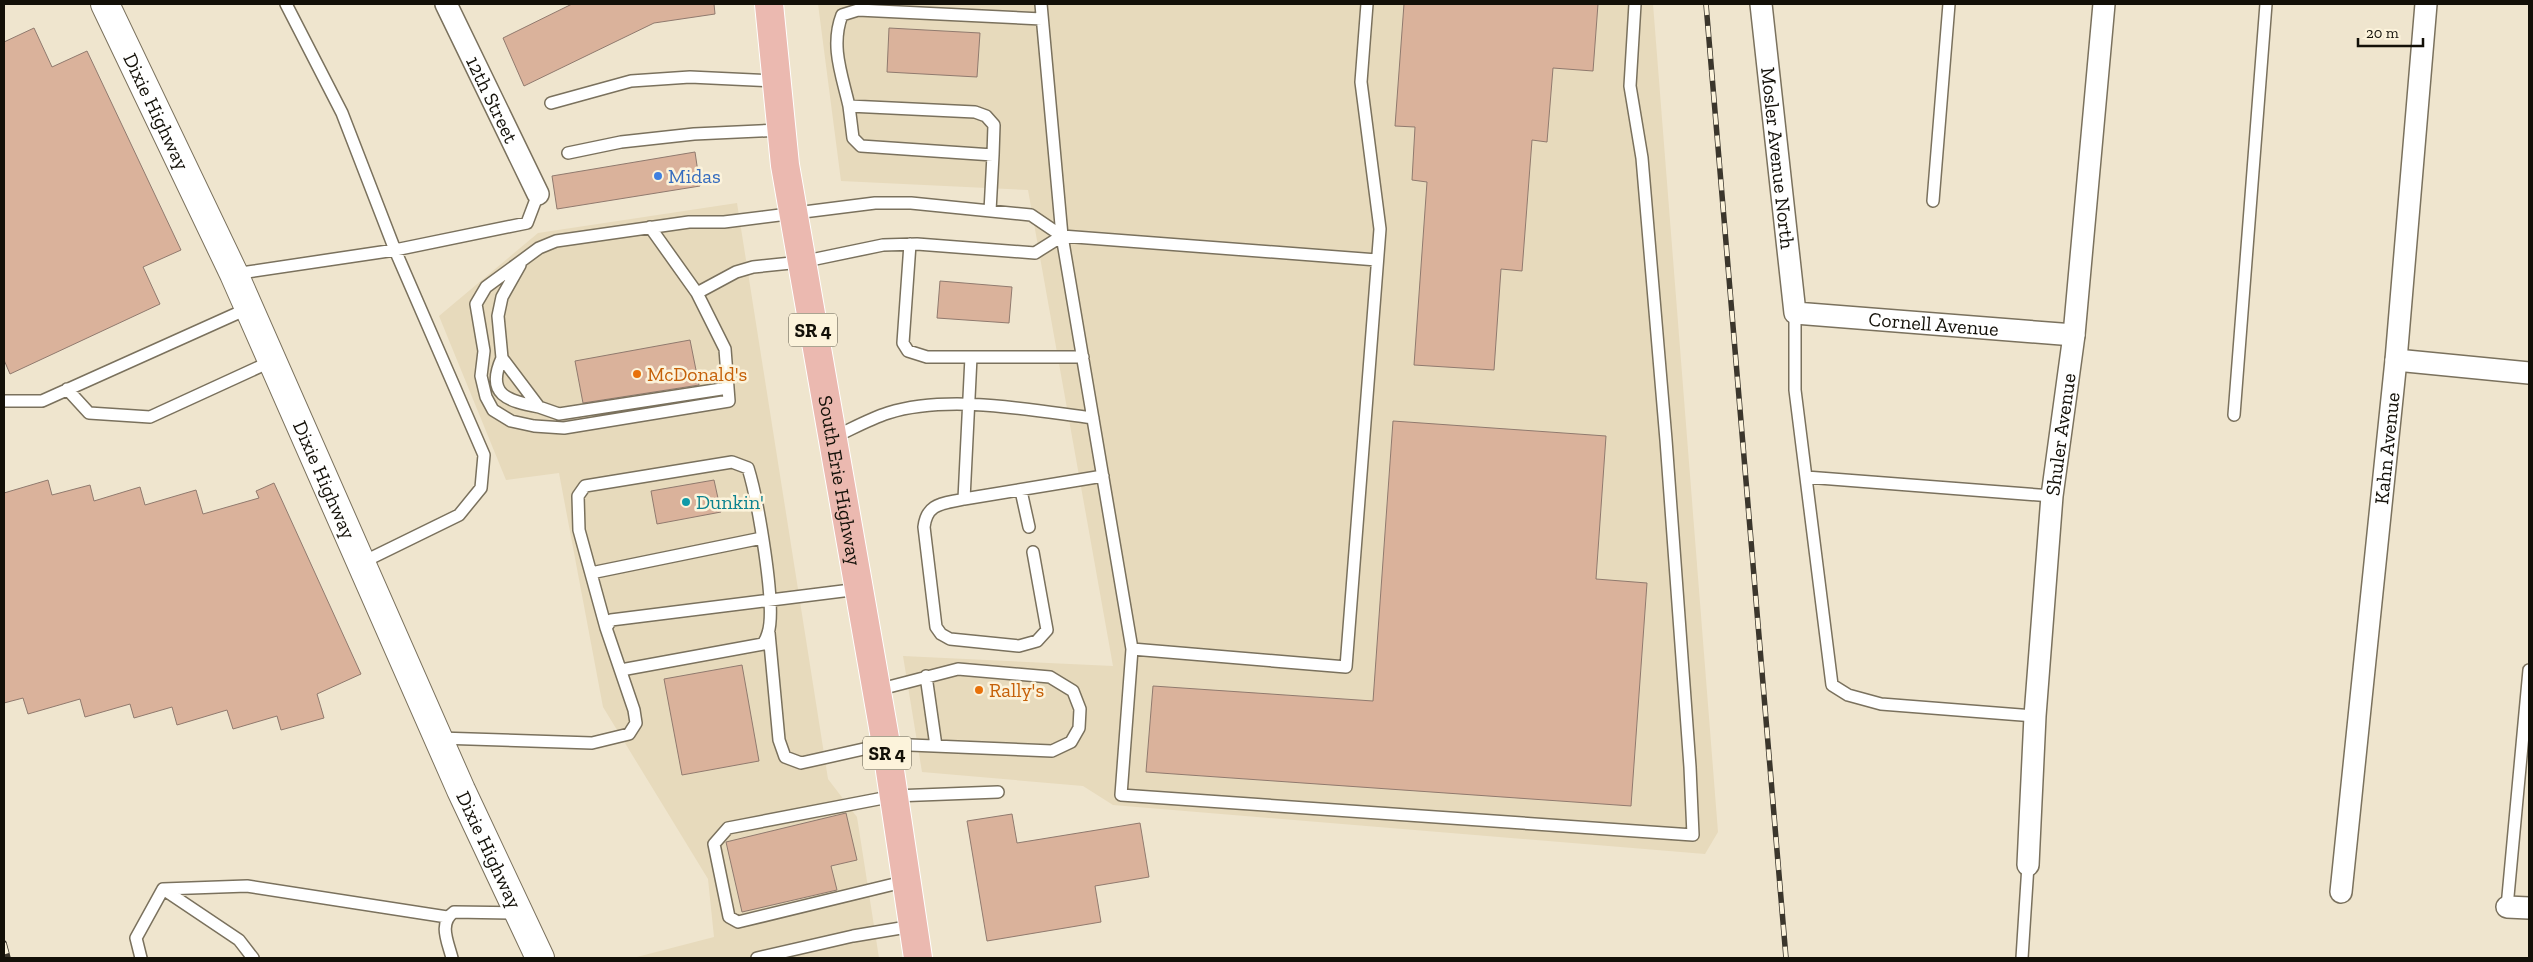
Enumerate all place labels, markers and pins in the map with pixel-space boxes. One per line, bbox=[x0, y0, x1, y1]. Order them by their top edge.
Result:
place label: Midas bbox=[668, 164, 721, 188]
marker: Midas bbox=[652, 170, 664, 182]
place label: McDonald's bbox=[647, 362, 747, 386]
marker: McDonald's bbox=[631, 368, 643, 380]
place label: Dunkin' bbox=[696, 490, 764, 514]
marker: Dunkin' bbox=[680, 496, 692, 508]
place label: Rally's bbox=[989, 678, 1044, 702]
marker: Rally's bbox=[973, 684, 985, 696]

